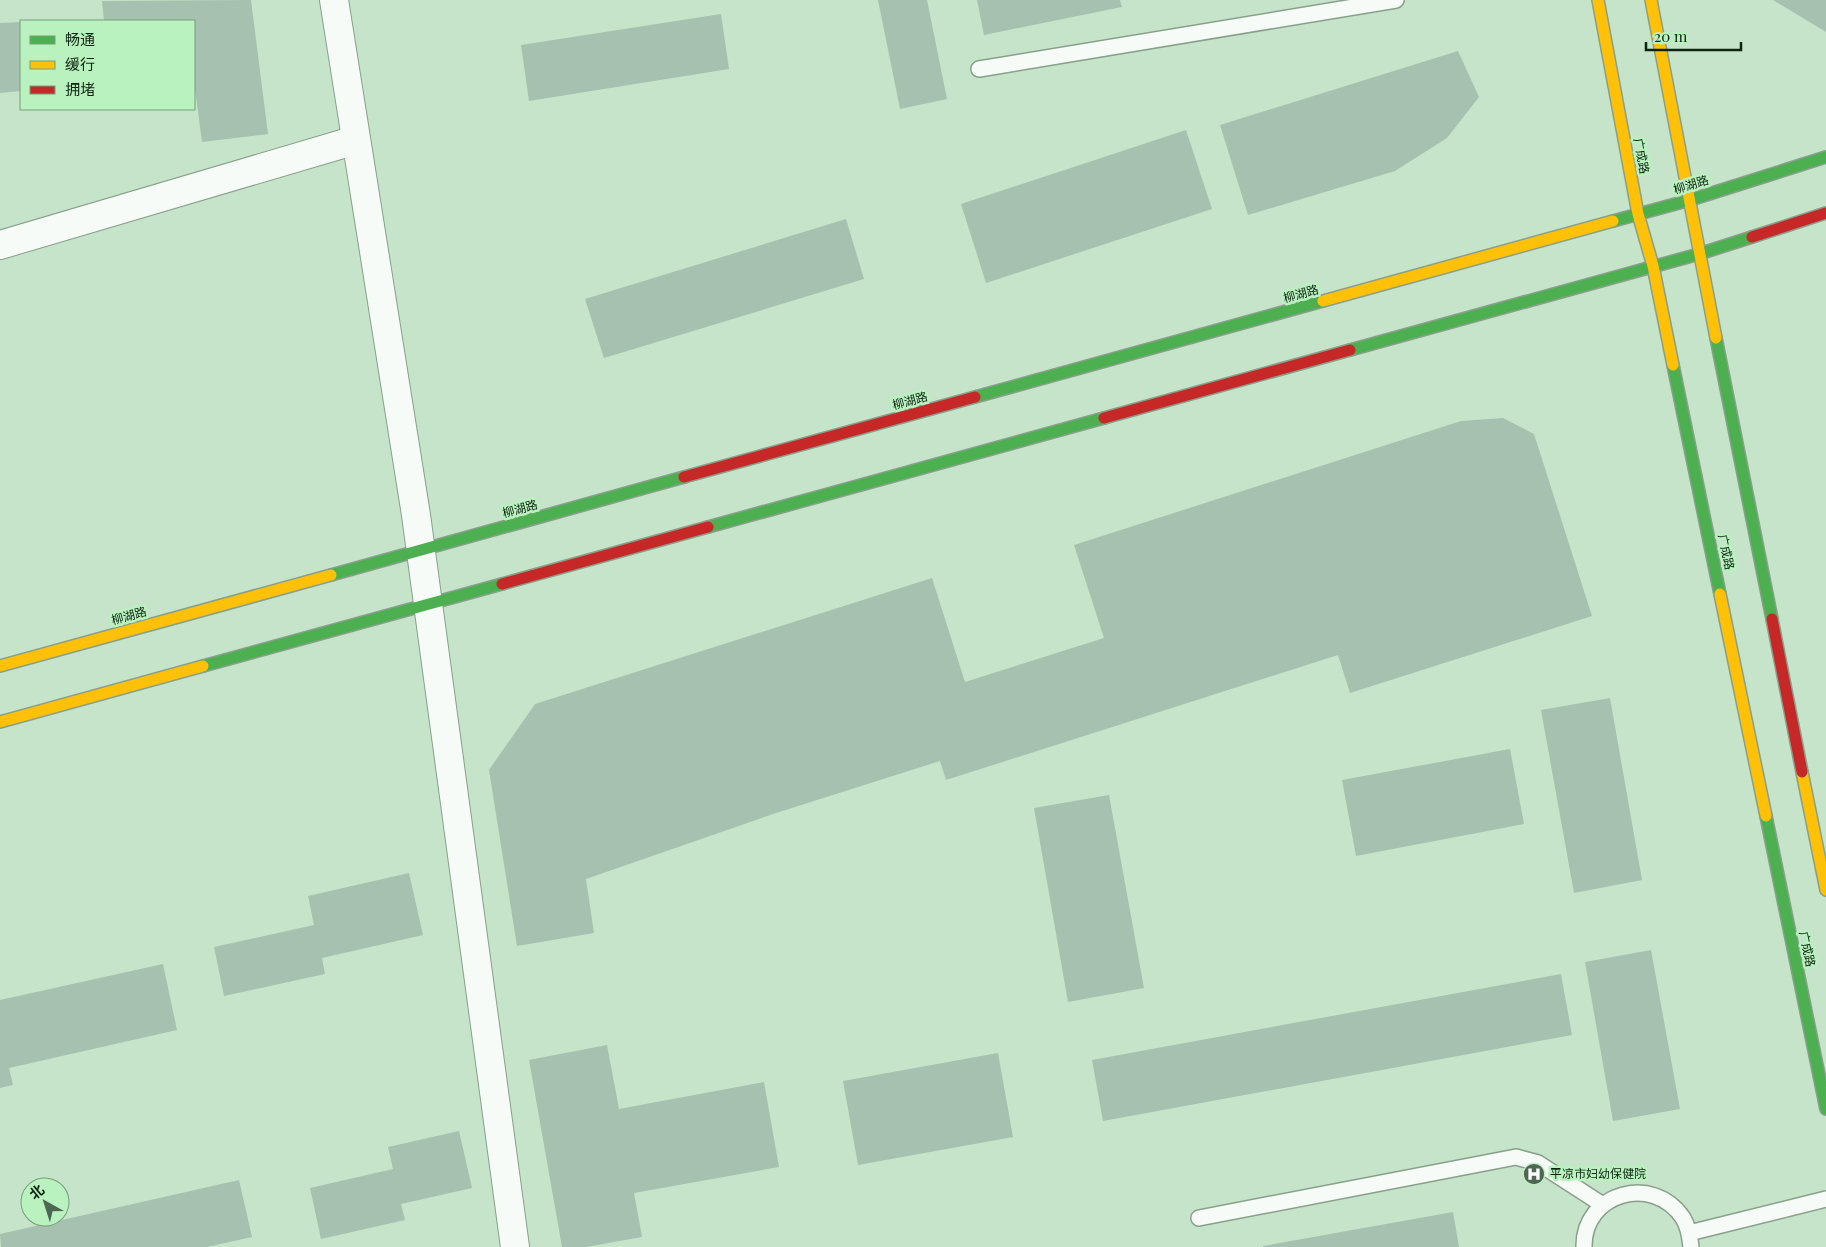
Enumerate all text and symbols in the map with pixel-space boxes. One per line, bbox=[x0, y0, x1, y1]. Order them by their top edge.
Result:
legend bbox=[20, 20, 195, 110]
scale bar bbox=[1646, 20, 1741, 52]
text: 20 m bbox=[1654, 26, 1688, 46]
text: 畅通 bbox=[65, 29, 95, 49]
text: 缓行 bbox=[65, 54, 95, 74]
text: 拥堵 bbox=[65, 79, 95, 99]
street label: 广成路 bbox=[1631, 137, 1653, 175]
street label: 柳湖路 bbox=[1671, 171, 1710, 197]
street label: 柳湖路 bbox=[1281, 281, 1320, 305]
street label: 柳湖路 bbox=[890, 388, 929, 412]
street label: 柳湖路 bbox=[500, 496, 539, 520]
street label: 广成路 bbox=[1715, 533, 1739, 571]
street label: 柳湖路 bbox=[109, 603, 148, 627]
street label: 广成路 bbox=[1796, 930, 1820, 968]
hospital icon: 平凉市妇幼保健院 bbox=[1522, 1162, 1546, 1186]
place label: 平凉市妇幼保健院 bbox=[1550, 1165, 1646, 1181]
north arrow bbox=[20, 1177, 70, 1227]
text: 北 bbox=[25, 1180, 48, 1203]

